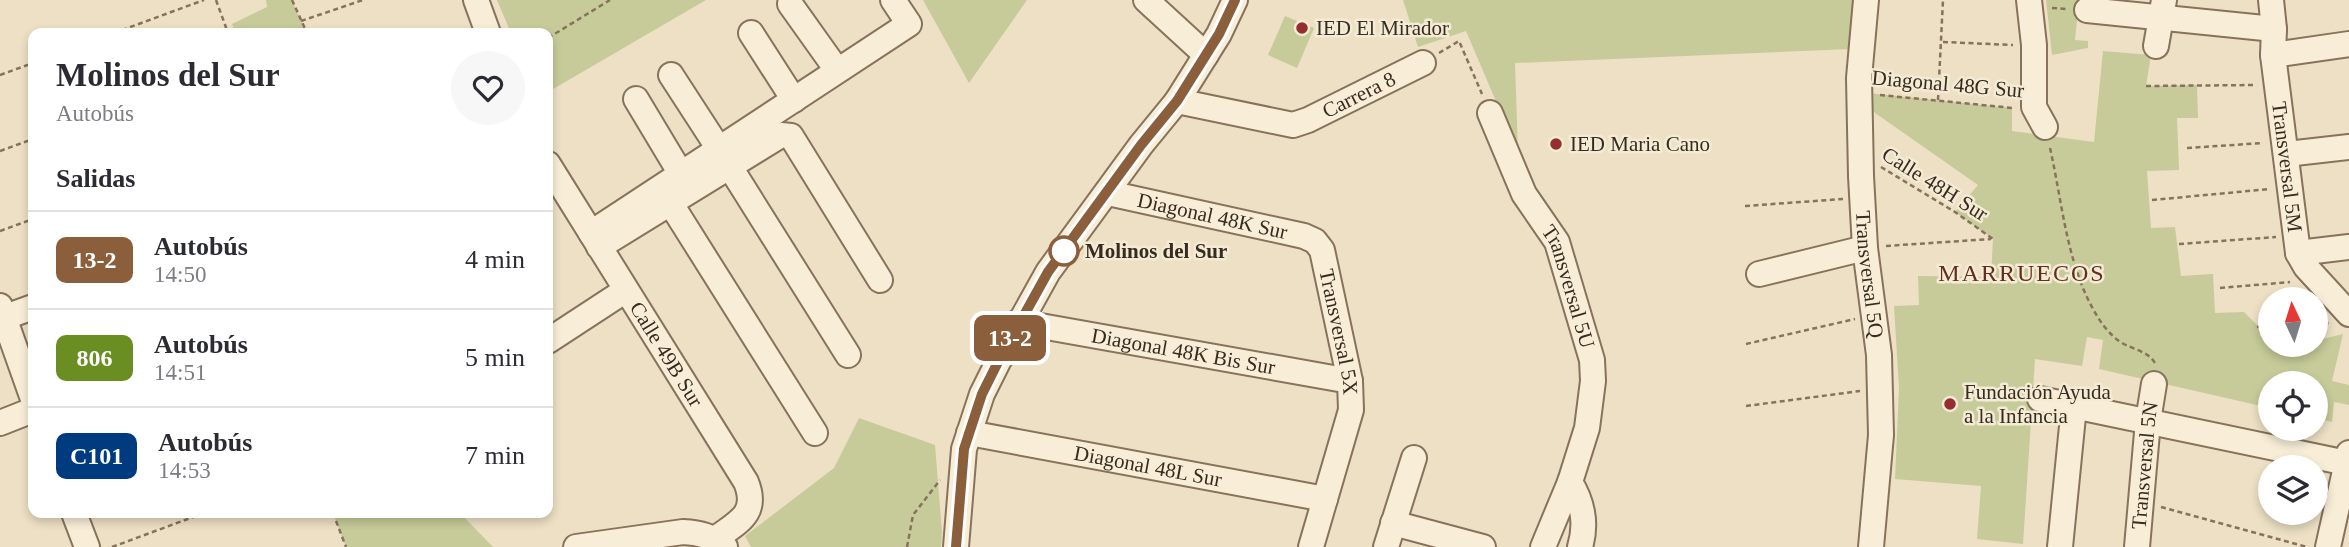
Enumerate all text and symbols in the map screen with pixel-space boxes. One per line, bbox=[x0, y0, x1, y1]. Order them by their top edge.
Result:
place label: IED El Mirador bbox=[1316, 16, 1449, 40]
marker: IED El Mirador bbox=[1294, 20, 1310, 36]
button: heart bbox=[451, 51, 525, 125]
text: Molinos del Sur bbox=[56, 57, 280, 93]
street label: Diagonal 48G Sur bbox=[1871, 65, 2025, 103]
street label: Carrera 8 bbox=[1318, 67, 1399, 123]
street label: Transversal 5M bbox=[2267, 100, 2307, 234]
text: Autobús bbox=[56, 101, 134, 126]
place label: IED Maria Cano bbox=[1570, 132, 1710, 156]
marker: IED Maria Cano bbox=[1548, 136, 1564, 152]
street label: Calle 48H Sur bbox=[1878, 142, 1992, 226]
text: Salidas bbox=[56, 164, 136, 193]
street label: Diagonal 48K Sur bbox=[1135, 188, 1290, 244]
street label: Transversal 5Q bbox=[1851, 210, 1889, 339]
street label: Transversal 5U bbox=[1537, 220, 1600, 351]
text: Autobús bbox=[154, 232, 248, 261]
marker: Molinos del Sur bbox=[1049, 236, 1079, 266]
place label: Molinos del Sur bbox=[1085, 239, 1227, 263]
text: 4 min bbox=[465, 245, 525, 274]
text: 13-2 bbox=[73, 247, 117, 273]
district label: MARRUECOS bbox=[1938, 260, 2106, 286]
text: 14:50 bbox=[154, 262, 206, 287]
street label: Transversal 5X bbox=[1314, 267, 1362, 395]
north arrow bbox=[2258, 287, 2328, 357]
map controls bbox=[2258, 287, 2328, 525]
street label: Calle 49B Sur bbox=[625, 297, 708, 411]
line badge: 13-2 bbox=[961, 315, 1059, 361]
street label: Diagonal 48K Bis Sur bbox=[1090, 323, 1277, 379]
text: 13-2 bbox=[988, 325, 1032, 351]
text: Autobús bbox=[154, 330, 248, 359]
text: 5 min bbox=[465, 343, 525, 372]
text: 806 bbox=[77, 345, 113, 371]
text: 14:51 bbox=[154, 360, 206, 385]
button: locate bbox=[2258, 371, 2328, 441]
place label: Fundación Ayuda a la Infancia bbox=[1964, 380, 2111, 428]
marker: Fundación Ayuda a la Infancia bbox=[1942, 396, 1958, 412]
street label: Transversal 5N bbox=[2127, 400, 2163, 530]
text: Autobús bbox=[158, 428, 252, 457]
text: 7 min bbox=[465, 441, 525, 470]
street label: Diagonal 48L Sur bbox=[1072, 441, 1224, 492]
text: C101 bbox=[70, 443, 123, 469]
button: layers bbox=[2258, 455, 2328, 525]
text: 14:53 bbox=[158, 458, 211, 483]

